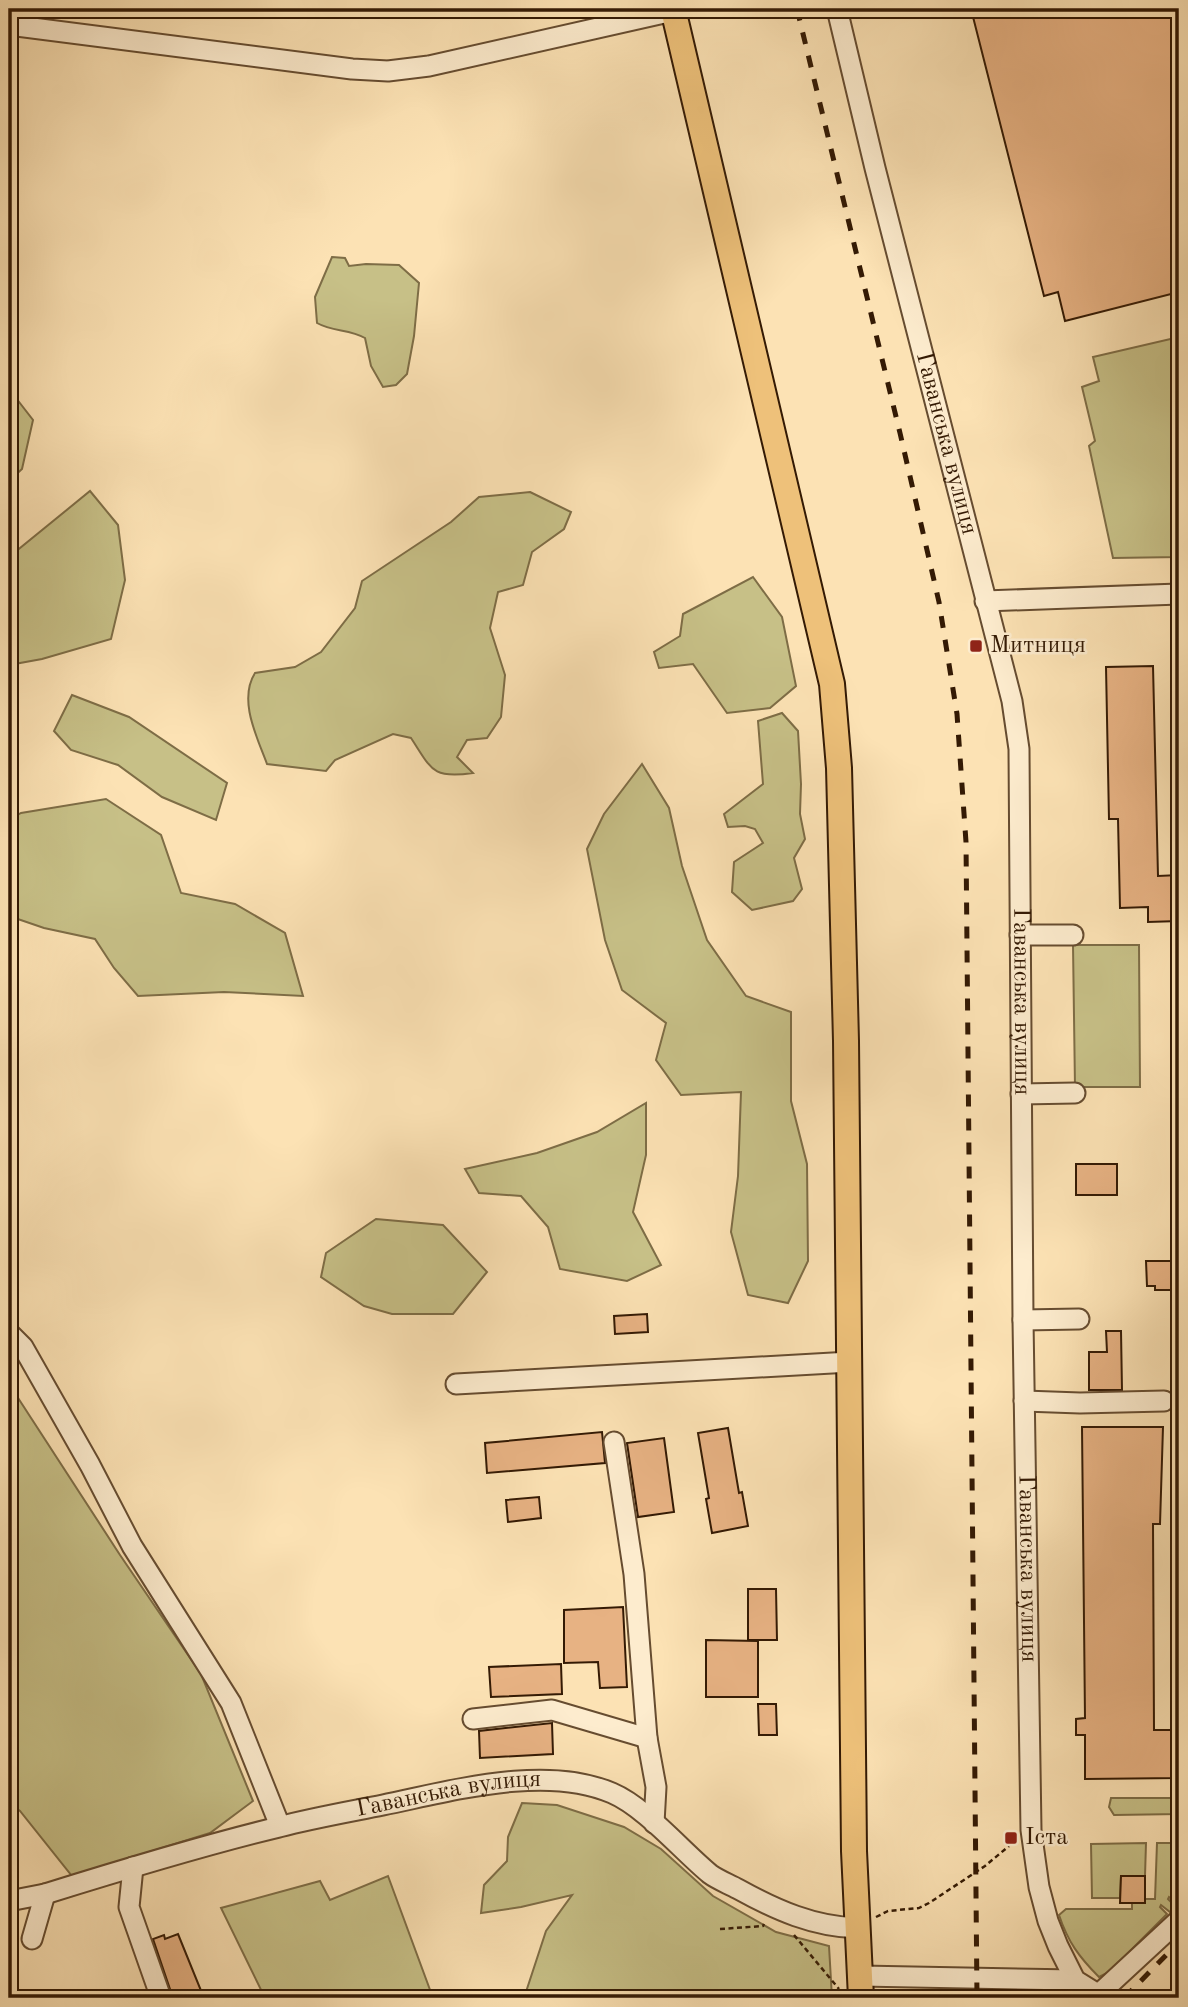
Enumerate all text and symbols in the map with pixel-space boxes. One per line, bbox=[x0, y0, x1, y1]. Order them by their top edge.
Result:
street label: Гаванська вулиця bbox=[911, 350, 981, 537]
place label: Митниця bbox=[990, 634, 1086, 658]
marker: Митниця bbox=[968, 638, 984, 654]
street label: Гаванська вулиця bbox=[1008, 908, 1033, 1095]
street label: Гаванська вулиця bbox=[1013, 1475, 1040, 1662]
street label: Гаванська вулиця bbox=[354, 1768, 541, 1822]
place label: Іста bbox=[1025, 1826, 1068, 1850]
marker: Іста bbox=[1003, 1830, 1019, 1846]

